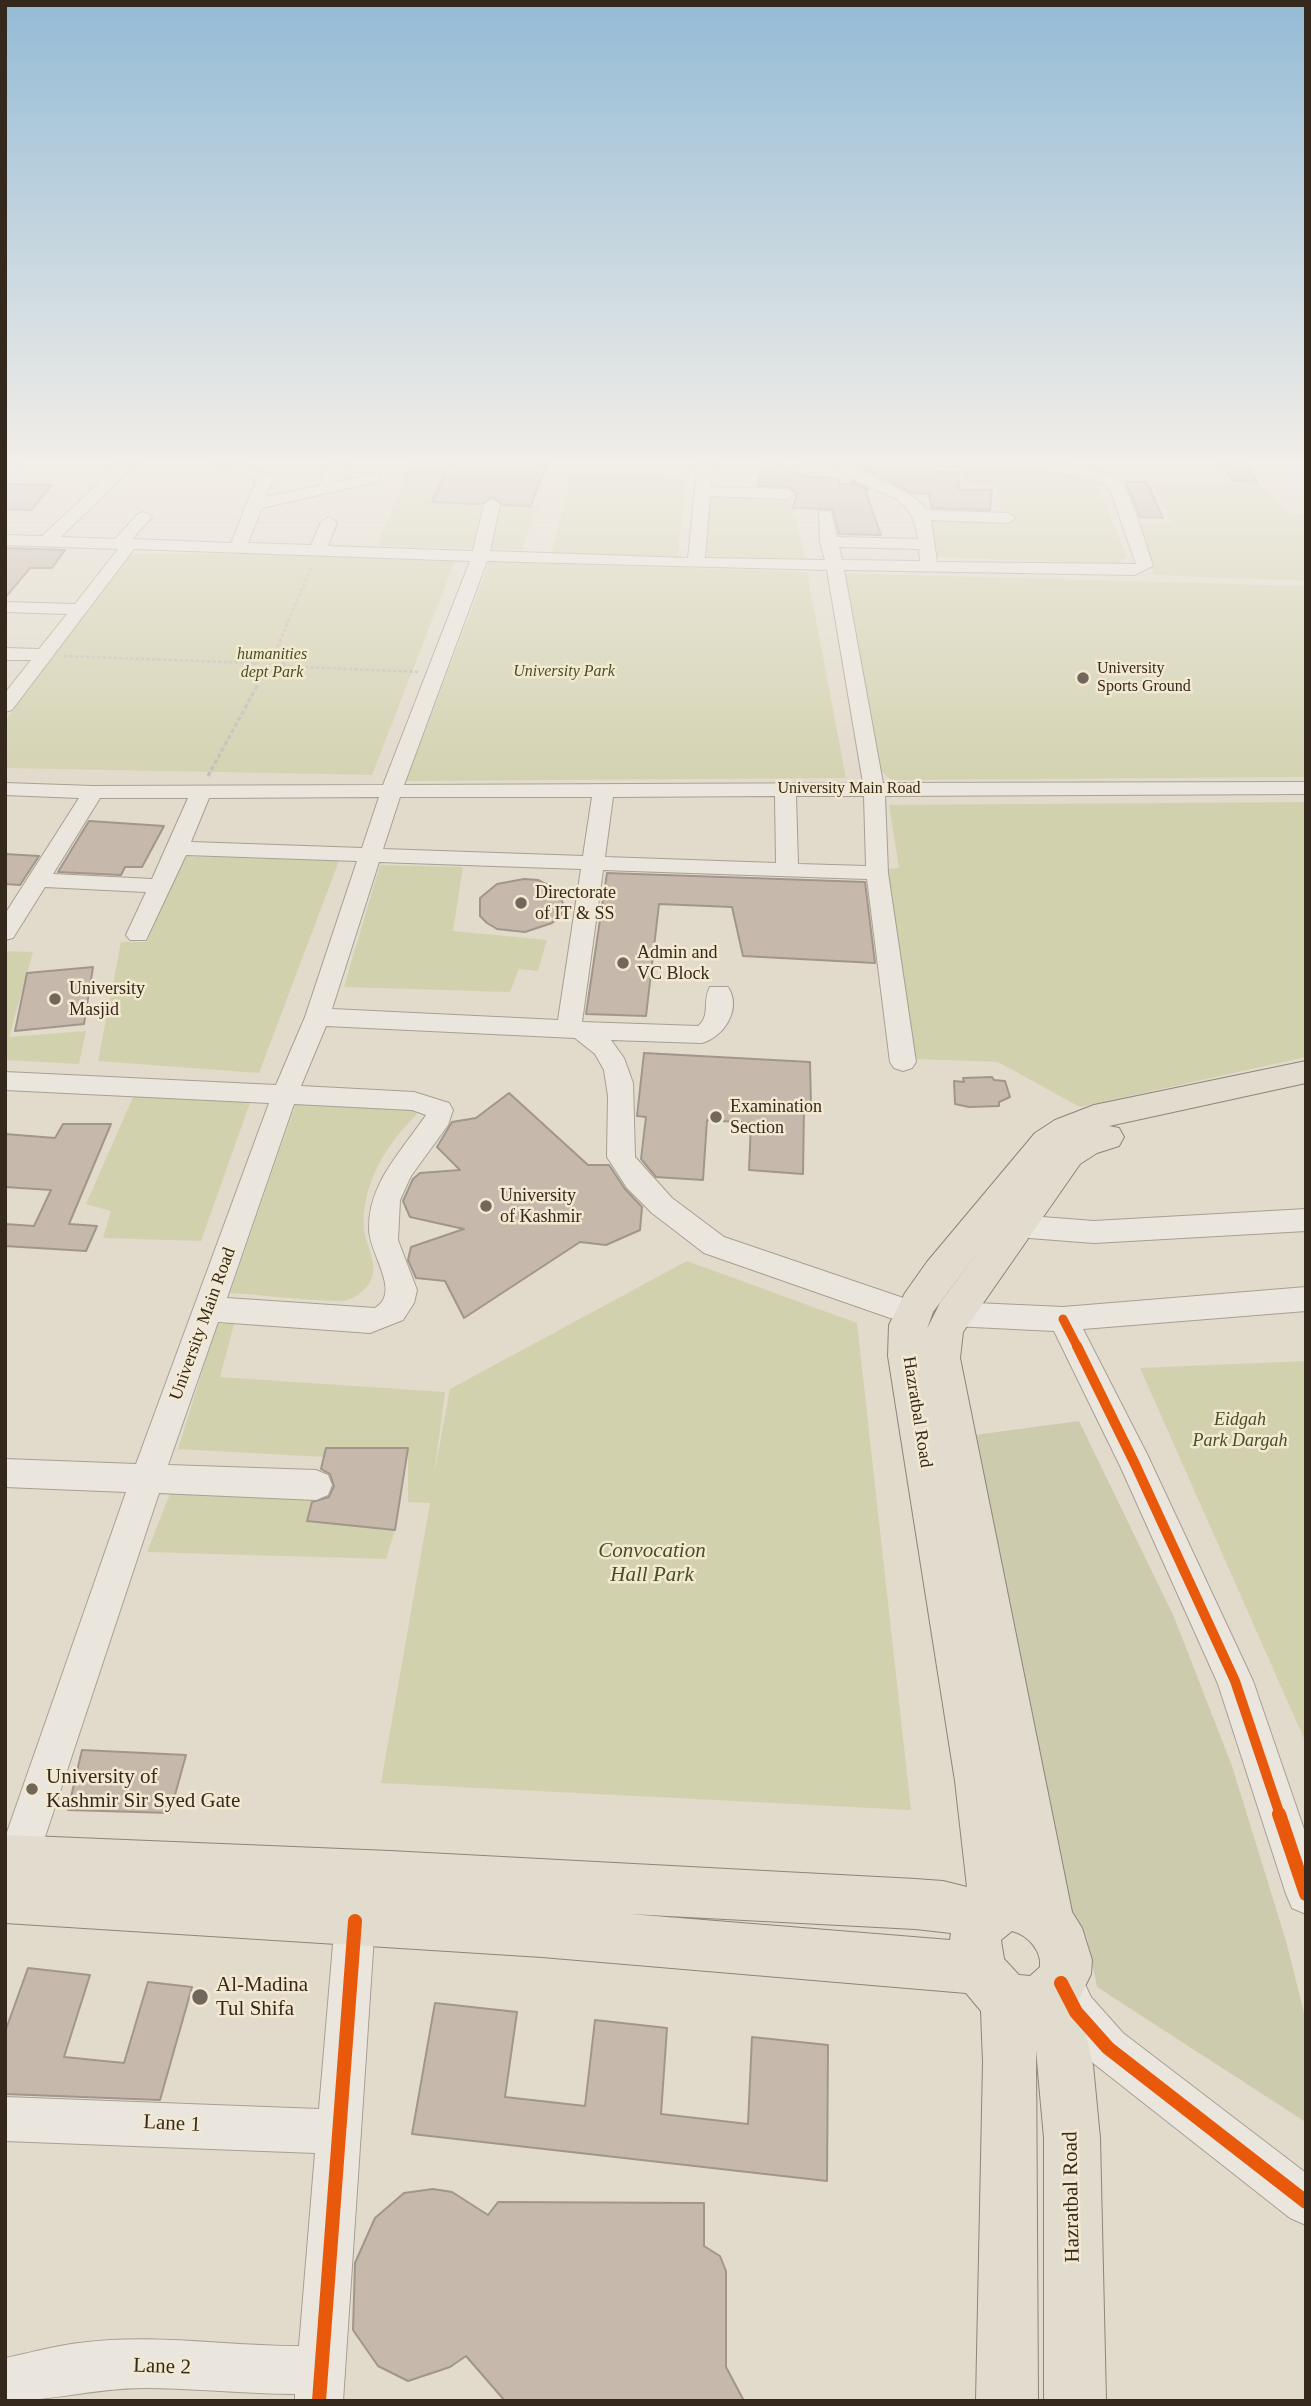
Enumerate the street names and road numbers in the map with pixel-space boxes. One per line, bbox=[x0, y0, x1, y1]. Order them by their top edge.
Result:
street label: University Main Road bbox=[777, 779, 921, 799]
street label: University Main Road bbox=[165, 1245, 241, 1403]
street label: Hazratbal Road bbox=[898, 1355, 936, 1469]
street label: Lane 1 bbox=[143, 2110, 201, 2138]
street label: Hazratbal Road bbox=[1058, 2131, 1086, 2263]
street label: Lane 2 bbox=[133, 2353, 191, 2381]

